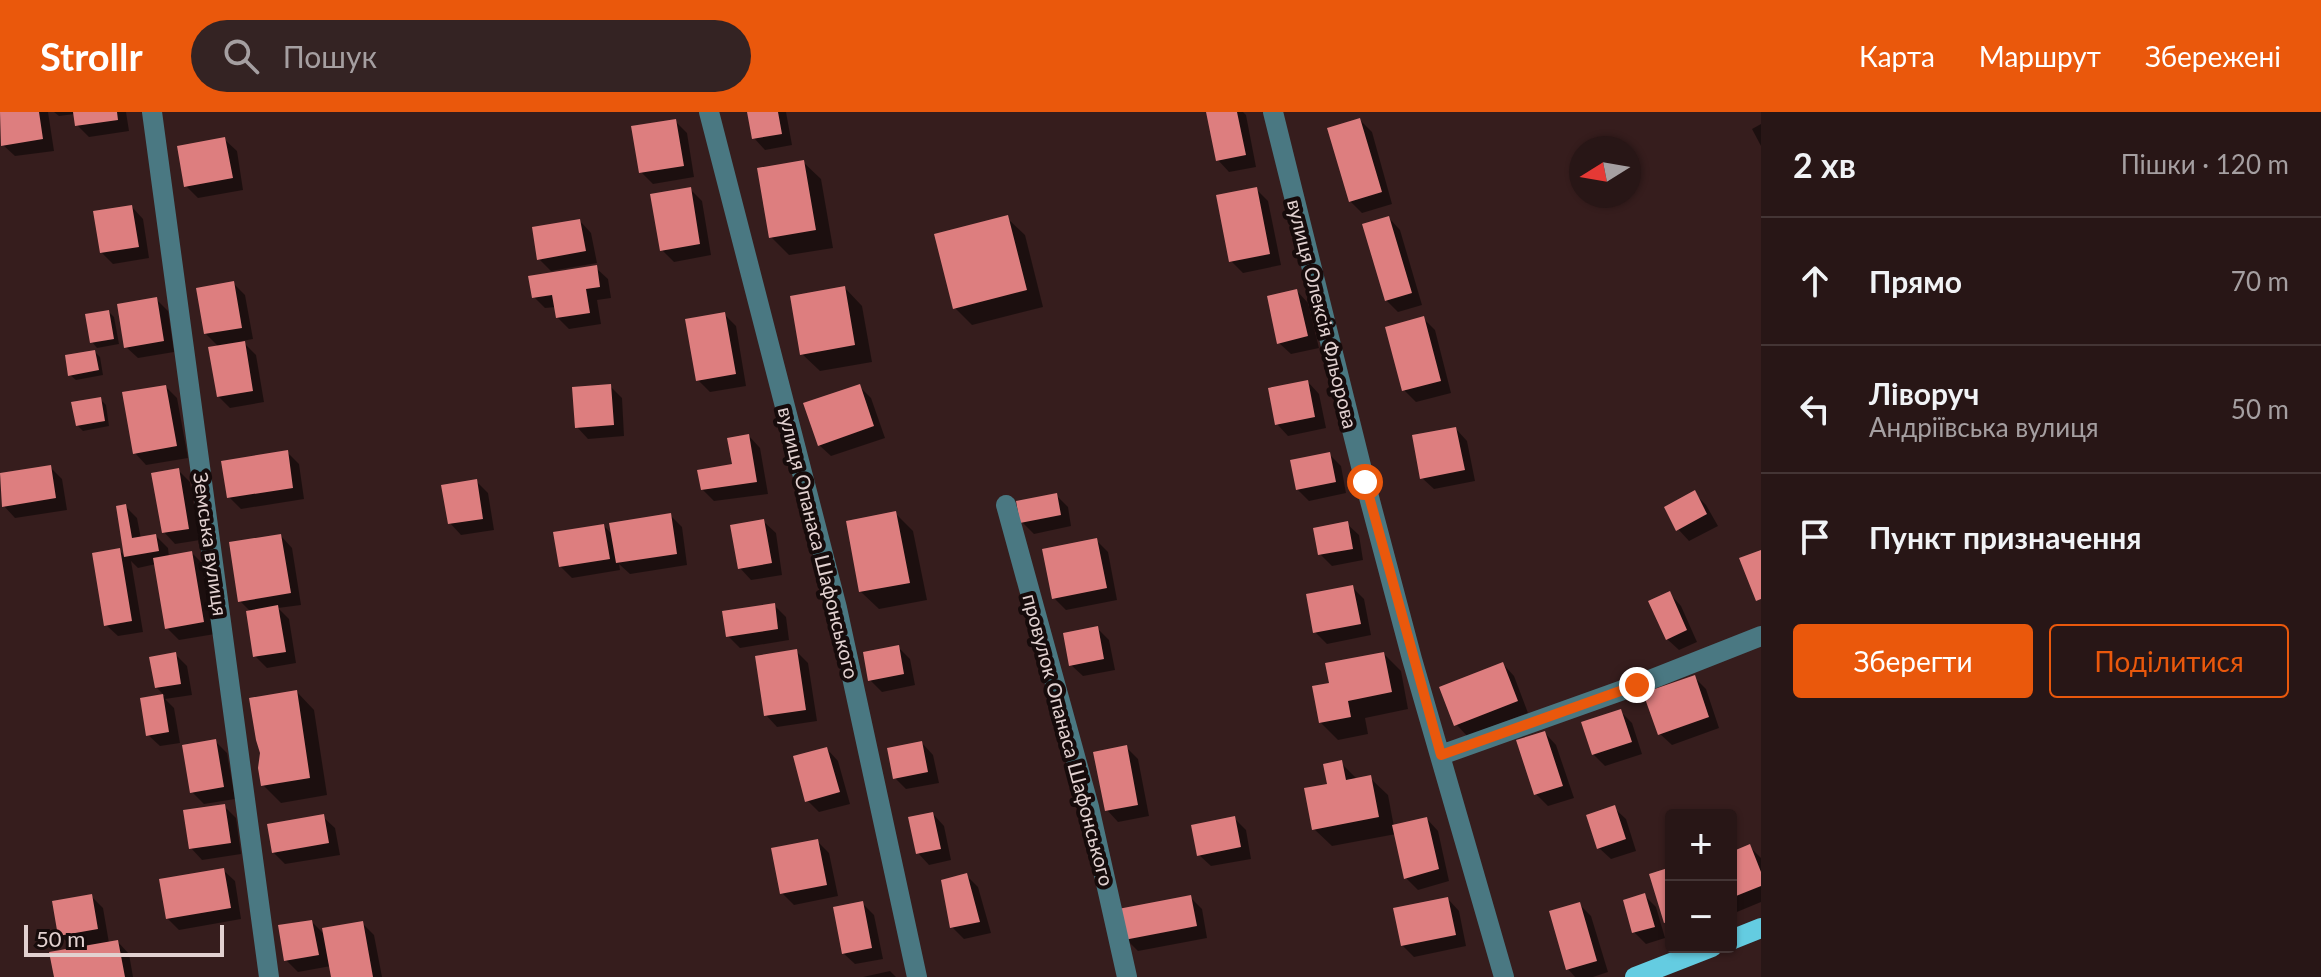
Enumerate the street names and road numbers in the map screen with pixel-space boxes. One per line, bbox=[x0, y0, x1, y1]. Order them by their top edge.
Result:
street label: вулиця Олексія Фльорова bbox=[1283, 197, 1363, 431]
street label: вулиця Опанаса Шафонського bbox=[774, 404, 864, 681]
street label: Земська вулиця bbox=[189, 470, 233, 617]
street label: провулок Опанаса Шафонського bbox=[1018, 591, 1120, 889]

